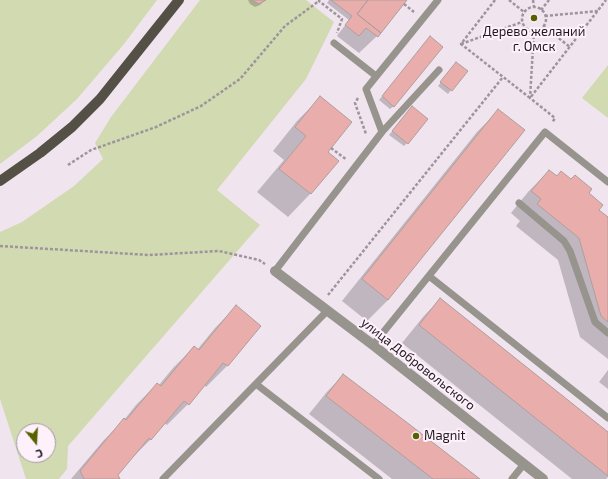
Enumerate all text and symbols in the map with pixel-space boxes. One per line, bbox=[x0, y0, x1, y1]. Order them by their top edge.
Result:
marker: Дерево желаний г. Омск bbox=[529, 13, 539, 23]
place label: Дерево желаний г. Омск bbox=[483, 24, 585, 55]
street label: улица Добровольского bbox=[358, 315, 478, 413]
north arrow bbox=[16, 423, 56, 463]
place label: Magnit bbox=[424, 428, 466, 444]
marker: Magnit bbox=[411, 431, 421, 441]
text: С bbox=[34, 447, 45, 461]

